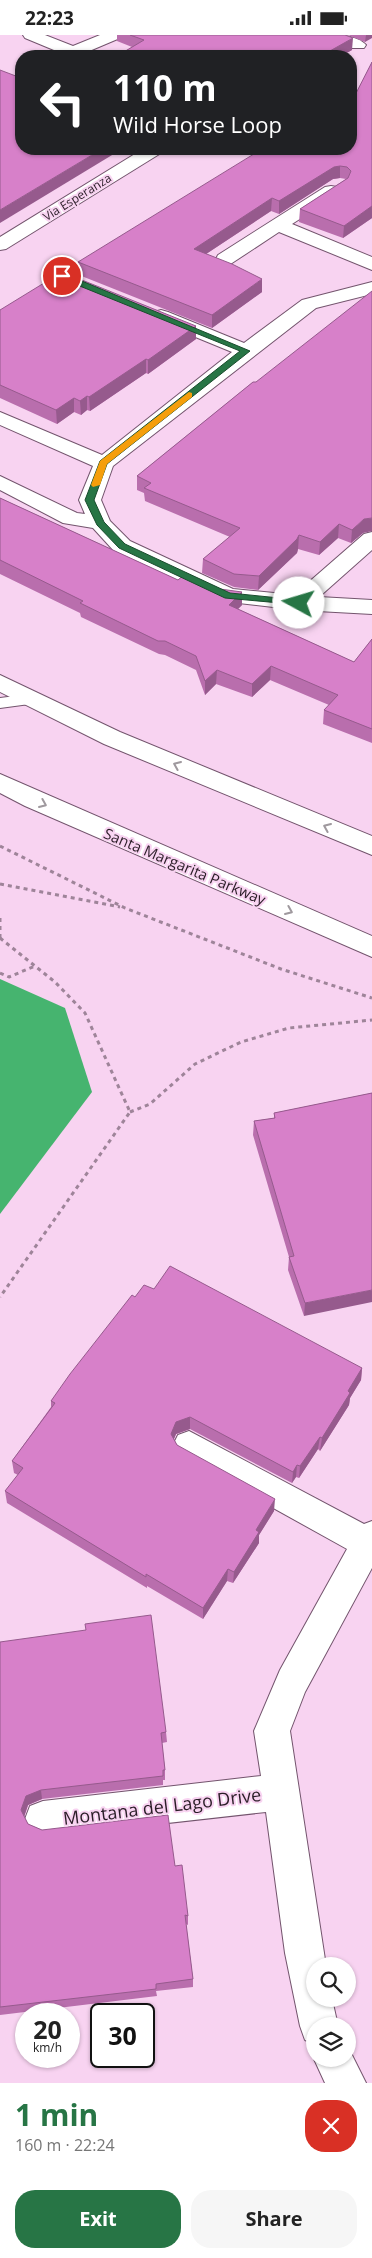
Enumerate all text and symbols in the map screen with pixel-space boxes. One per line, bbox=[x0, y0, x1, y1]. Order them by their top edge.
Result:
text: 22:23 bbox=[25, 5, 74, 31]
text: 110 m bbox=[113, 64, 217, 111]
icon: left bbox=[30, 70, 95, 135]
text: Wild Horse Loop bbox=[113, 109, 282, 139]
street label: Via Esperanza bbox=[40, 169, 114, 225]
pin bbox=[41, 255, 83, 297]
icon: arrive bbox=[48, 262, 76, 290]
position arrow bbox=[272, 576, 324, 628]
one-way arrow bbox=[173, 760, 182, 771]
one-way arrow bbox=[38, 798, 47, 809]
street label: Santa Margarita Parkway bbox=[101, 823, 269, 909]
one-way arrow bbox=[323, 823, 332, 833]
one-way arrow bbox=[284, 904, 293, 915]
street label: Montana del Lago Drive bbox=[62, 1782, 262, 1830]
map controls bbox=[306, 1957, 356, 2067]
button: search bbox=[306, 1957, 356, 2007]
speed limit sign: 30 bbox=[90, 2003, 155, 2068]
text: 20 bbox=[33, 2012, 62, 2046]
button: layers bbox=[306, 2017, 356, 2067]
text: km/h bbox=[33, 2039, 62, 2056]
text: 1 min bbox=[15, 2094, 98, 2135]
button: close bbox=[305, 2100, 357, 2152]
text: 160 m · 22:24 bbox=[15, 2134, 115, 2156]
button: Exit bbox=[15, 2190, 181, 2248]
button: Share bbox=[191, 2190, 357, 2248]

